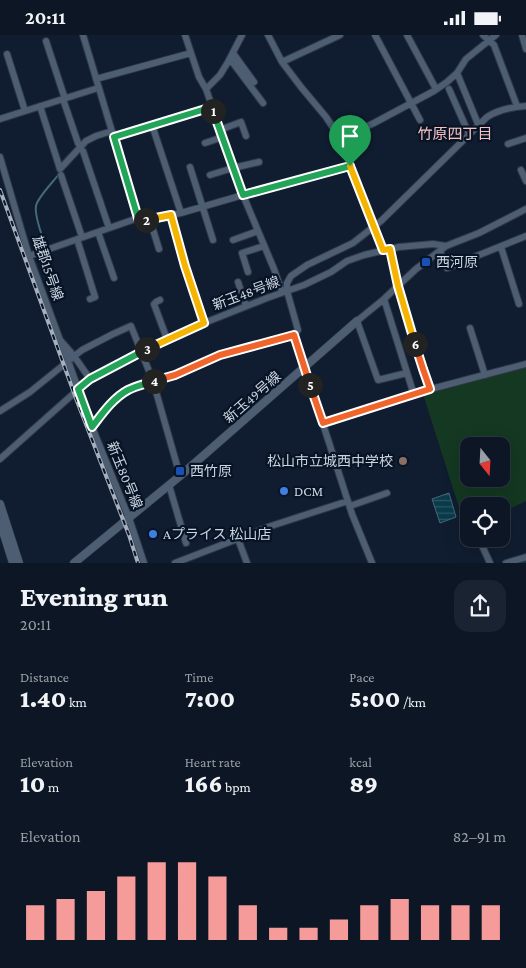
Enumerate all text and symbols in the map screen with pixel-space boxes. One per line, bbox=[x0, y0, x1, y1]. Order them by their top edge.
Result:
text: 20:11 bbox=[25, 7, 66, 28]
pin: 1 bbox=[200, 99, 226, 123]
text: 1 bbox=[211, 103, 216, 119]
pin bbox=[329, 115, 371, 166]
icon: arrive bbox=[336, 122, 364, 150]
district label: 竹原四丁目 bbox=[417, 126, 493, 142]
pin: 2 bbox=[134, 207, 158, 233]
text: 2 bbox=[143, 212, 150, 228]
street label: 雄郡15号線 bbox=[29, 234, 67, 302]
place label: 西河原 bbox=[436, 254, 478, 270]
marker: 西河原 bbox=[420, 256, 432, 268]
street label: 新玉48号線 bbox=[210, 273, 282, 313]
pin: 6 bbox=[402, 331, 428, 357]
text: 6 bbox=[412, 336, 419, 352]
pin: 3 bbox=[134, 337, 160, 361]
text: 3 bbox=[144, 341, 151, 357]
street label: 新玉49号線 bbox=[220, 368, 284, 426]
pin: 4 bbox=[142, 369, 166, 393]
text: 4 bbox=[151, 373, 158, 389]
pin: 5 bbox=[298, 373, 322, 397]
text: 5 bbox=[307, 377, 314, 393]
north arrow bbox=[460, 437, 510, 487]
map controls bbox=[460, 437, 510, 547]
street label: 新玉80号線 bbox=[104, 439, 146, 511]
place label: 松山市立城西中学校 bbox=[267, 453, 393, 469]
marker: 松山市立城西中学校 bbox=[397, 455, 409, 467]
place label: 西竹原 bbox=[190, 463, 232, 479]
marker: 西竹原 bbox=[174, 465, 186, 477]
place label: DCM bbox=[294, 483, 323, 499]
marker: DCM bbox=[278, 485, 290, 497]
button: locate bbox=[460, 497, 510, 547]
place label: Aプライス 松山店 bbox=[163, 526, 271, 542]
marker: Aプライス 松山店 bbox=[147, 528, 159, 540]
button: share bbox=[454, 580, 506, 632]
text: Evening run bbox=[20, 581, 168, 612]
text: 20:11 bbox=[20, 616, 51, 633]
text: Distance bbox=[20, 669, 69, 685]
text: Time bbox=[185, 669, 213, 685]
text: Pace bbox=[349, 669, 375, 685]
text: 1.40 bbox=[20, 685, 66, 712]
text: 7:00 bbox=[185, 685, 235, 712]
text: 5:00 bbox=[349, 685, 400, 712]
text: km bbox=[66, 694, 87, 710]
text: /km bbox=[400, 694, 426, 710]
text: Elevation bbox=[20, 754, 73, 770]
text: Heart rate bbox=[185, 754, 241, 770]
text: kcal bbox=[349, 754, 372, 770]
text: 10 bbox=[20, 770, 45, 797]
text: 166 bbox=[185, 770, 222, 797]
text: 89 bbox=[349, 770, 378, 797]
text: m bbox=[45, 779, 59, 795]
text: bpm bbox=[222, 779, 251, 795]
text: Elevation bbox=[20, 828, 81, 845]
text: 82–91 m bbox=[453, 828, 506, 845]

